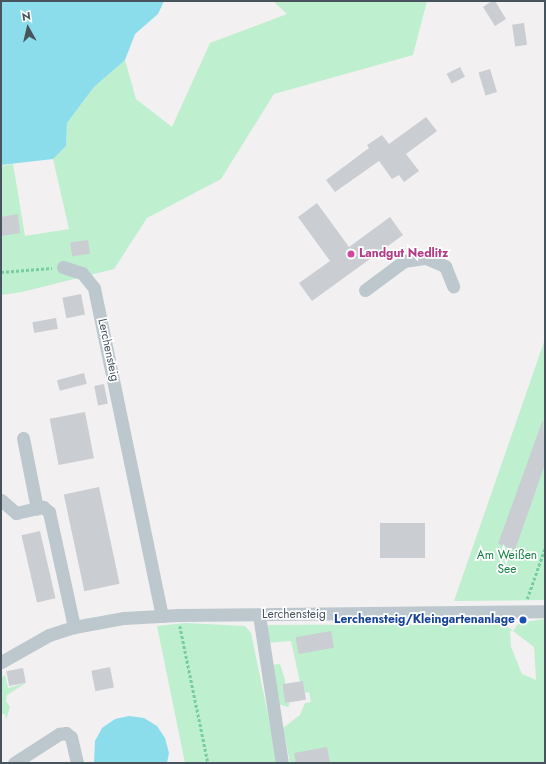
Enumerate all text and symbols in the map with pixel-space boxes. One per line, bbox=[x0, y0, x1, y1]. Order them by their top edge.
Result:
north arrow bbox=[8, 8, 48, 48]
text: N bbox=[21, 8, 32, 25]
place label: Landgut Nedlitz bbox=[359, 247, 448, 261]
marker: Landgut Nedlitz bbox=[346, 249, 356, 259]
street label: Lerchensteig bbox=[94, 317, 122, 383]
park label: Am Weißen See bbox=[477, 549, 537, 577]
street label: Lerchensteig bbox=[262, 608, 326, 622]
place label: Lerchensteig/Kleingartenanlage bbox=[334, 613, 515, 627]
marker: Lerchensteig/Kleingartenanlage bbox=[518, 615, 528, 625]

